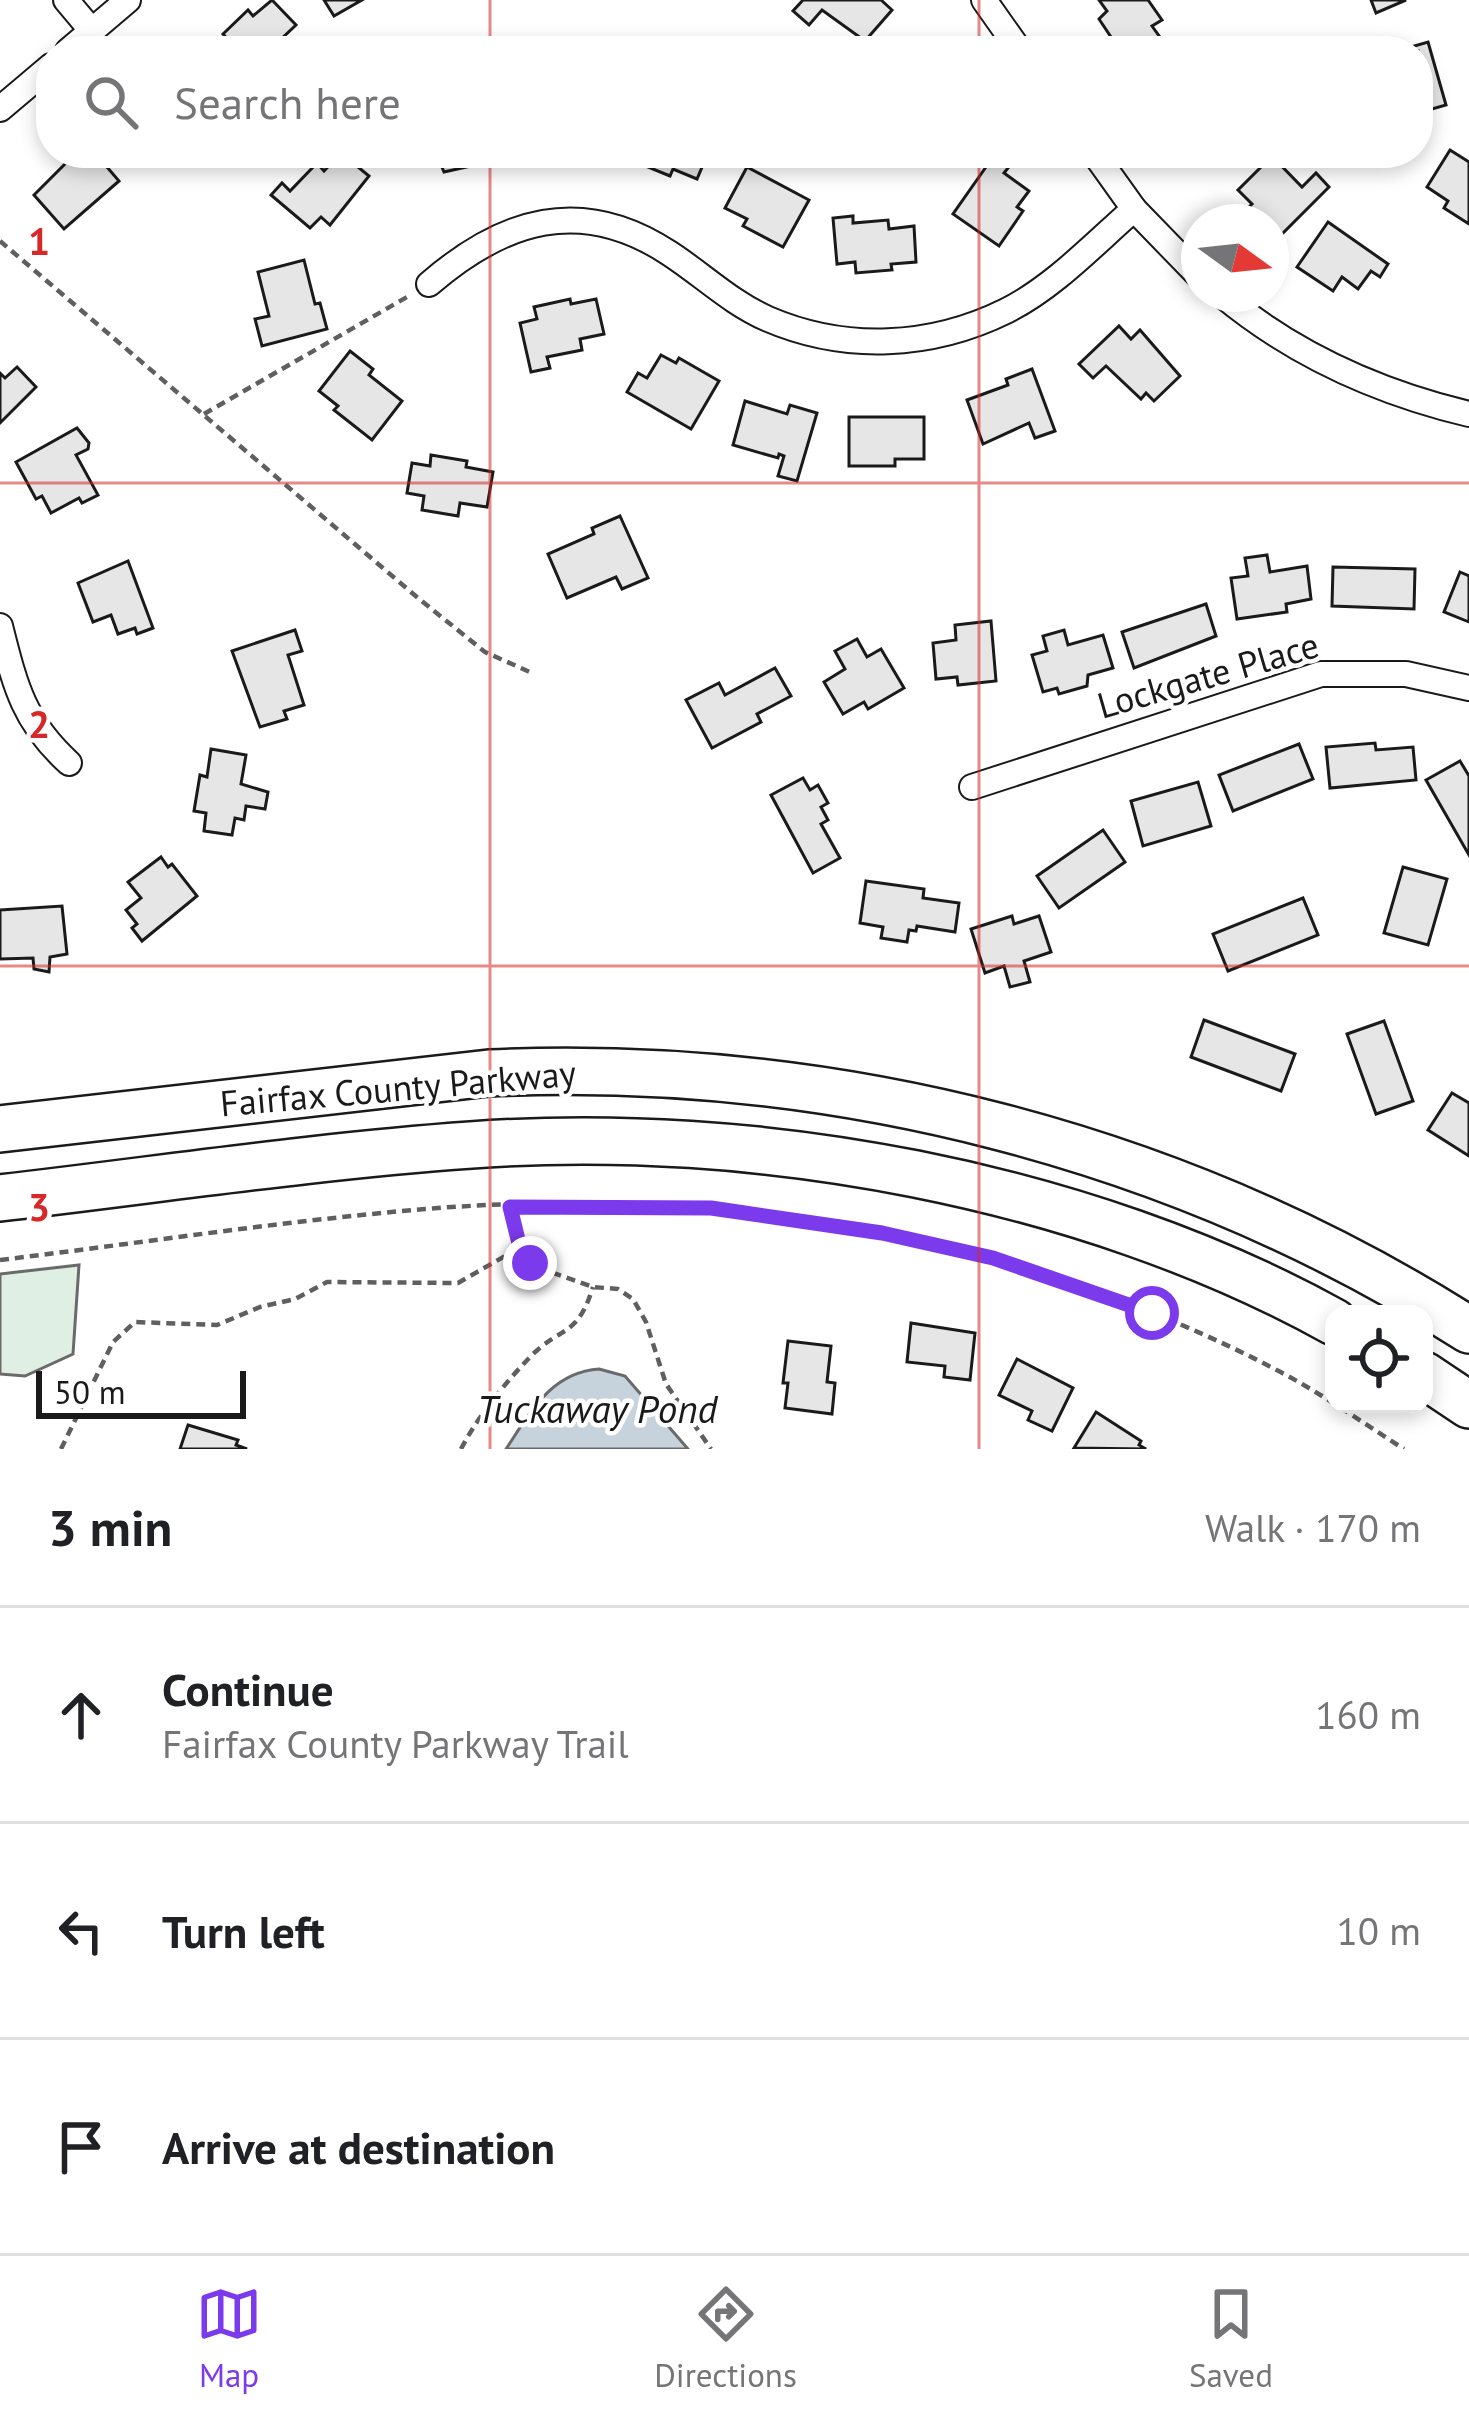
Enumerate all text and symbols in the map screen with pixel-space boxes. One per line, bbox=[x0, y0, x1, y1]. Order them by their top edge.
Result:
search box bbox=[36, 36, 1433, 168]
icon: search bbox=[78, 69, 144, 135]
text: Search here bbox=[174, 73, 401, 131]
north arrow bbox=[1181, 204, 1289, 312]
text: 1 bbox=[28, 215, 50, 266]
street label: Lockgate Place bbox=[1092, 621, 1324, 729]
text: 2 bbox=[28, 698, 50, 749]
street label: Fairfax County Parkway bbox=[218, 1049, 578, 1126]
text: 3 bbox=[28, 1181, 50, 1232]
route end bbox=[503, 1236, 557, 1290]
route start bbox=[1125, 1286, 1179, 1340]
map controls bbox=[1325, 1305, 1433, 1413]
button: locate bbox=[1325, 1305, 1433, 1413]
scale bar bbox=[36, 1365, 246, 1418]
text: 50 m bbox=[54, 1370, 126, 1413]
water label: Tuckaway Pond bbox=[477, 1383, 718, 1434]
text: 3 min bbox=[48, 1494, 172, 1560]
text: Walk · 170 m bbox=[1205, 1502, 1421, 1553]
text: Continue bbox=[162, 1660, 334, 1718]
icon: ahead bbox=[48, 1682, 114, 1748]
text: 160 m bbox=[1315, 1689, 1421, 1740]
text: Fairfax County Parkway Trail bbox=[162, 1718, 629, 1769]
icon: left bbox=[48, 1898, 114, 1964]
text: Turn left bbox=[162, 1902, 325, 1960]
text: 10 m bbox=[1336, 1905, 1421, 1956]
icon: arrive bbox=[48, 2114, 114, 2180]
text: Arrive at destination bbox=[162, 2118, 555, 2176]
tab: Map bbox=[196, 2281, 262, 2396]
tab: Directions bbox=[654, 2281, 797, 2396]
tab: Saved bbox=[1189, 2281, 1273, 2396]

